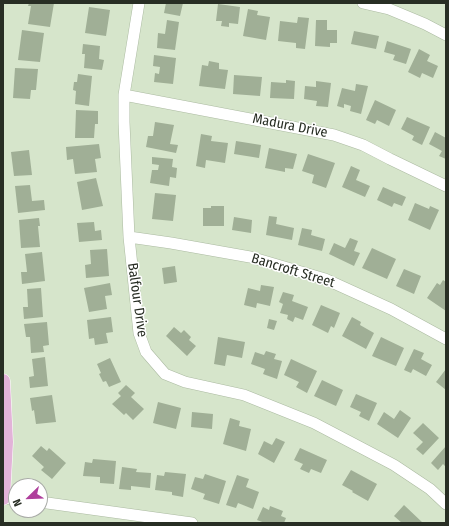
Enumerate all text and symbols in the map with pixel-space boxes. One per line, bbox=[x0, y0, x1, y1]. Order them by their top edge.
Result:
street label: Madura Drive bbox=[251, 111, 329, 141]
street label: Bancroft Street bbox=[249, 250, 337, 292]
street label: Balfour Drive bbox=[123, 262, 151, 338]
north arrow bbox=[8, 478, 48, 518]
text: N bbox=[10, 497, 25, 508]

